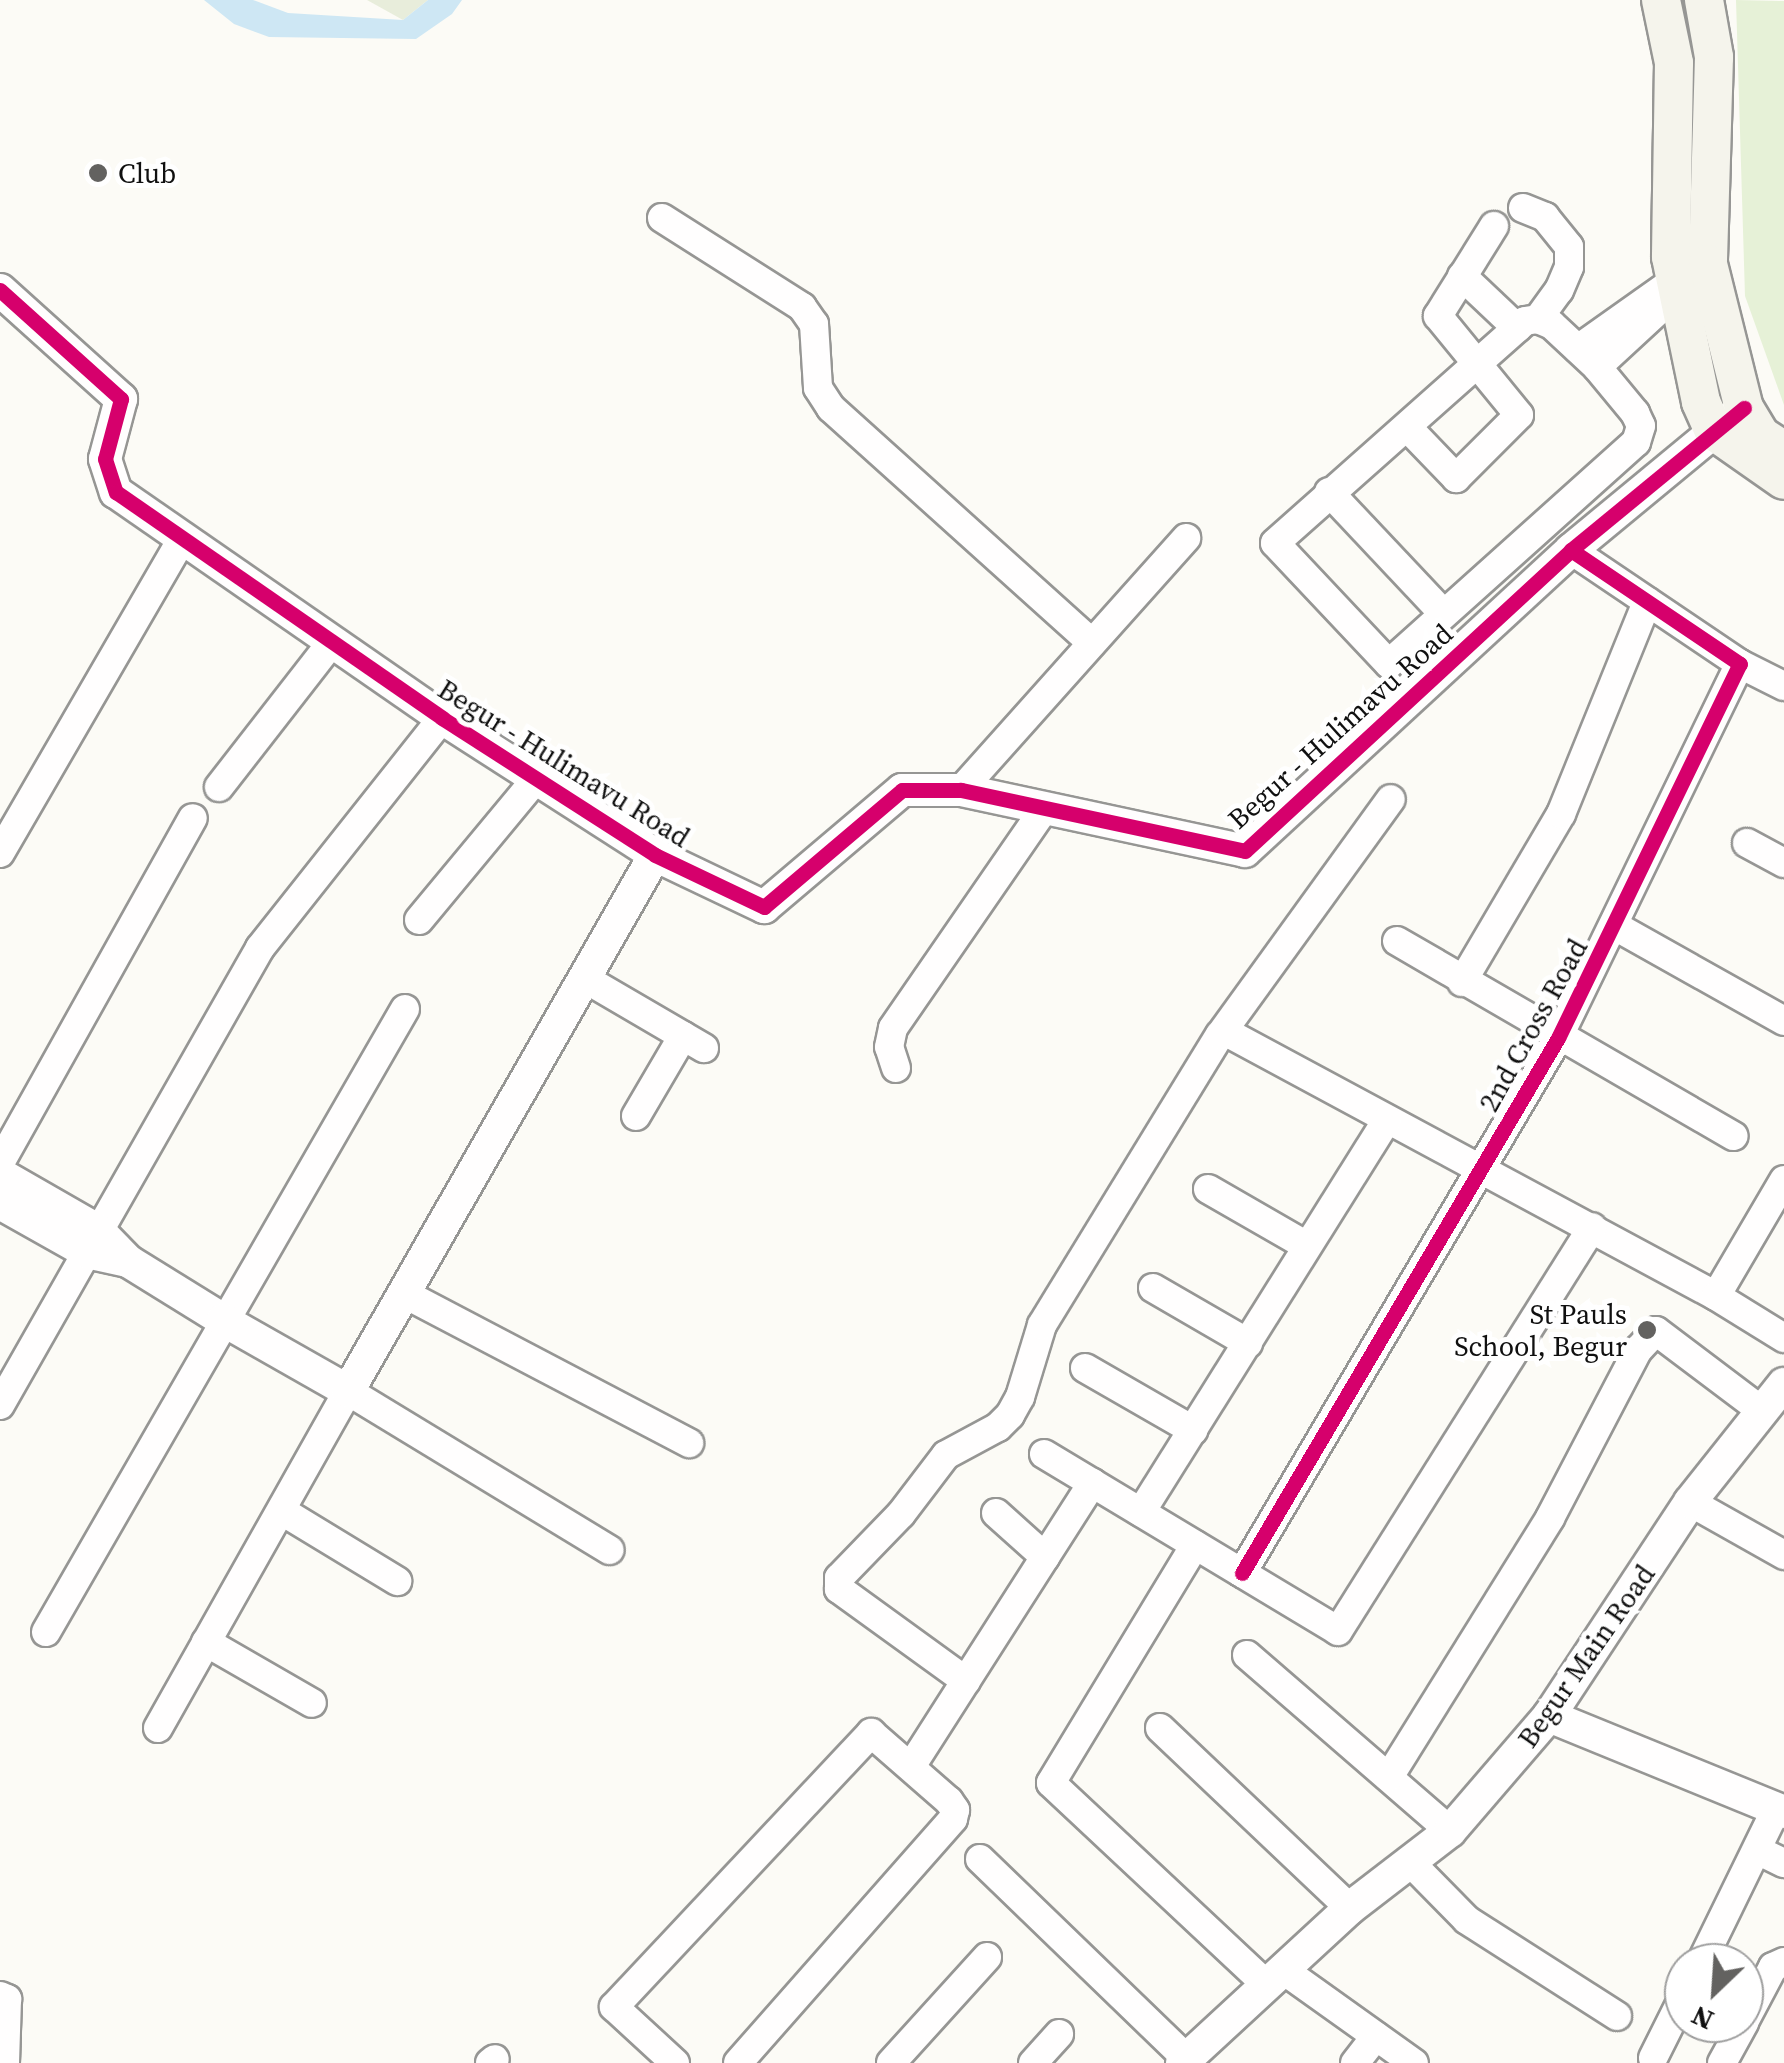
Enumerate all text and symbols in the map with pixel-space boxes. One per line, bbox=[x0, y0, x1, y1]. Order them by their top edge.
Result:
place label: Club bbox=[118, 156, 176, 190]
marker: Club bbox=[87, 162, 109, 184]
street label: Begur - Hulimavu Road bbox=[1221, 616, 1459, 836]
street label: Begur - Hulimavu Road bbox=[432, 672, 696, 854]
street label: 2nd Cross Road bbox=[1472, 933, 1594, 1117]
place label: St Pauls School, Begur bbox=[1454, 1297, 1627, 1363]
marker: St Pauls School, Begur bbox=[1636, 1319, 1658, 1341]
street label: Begur Main Road bbox=[1510, 1558, 1662, 1754]
north arrow bbox=[1664, 1943, 1764, 2043]
text: N bbox=[1685, 1997, 1719, 2040]

